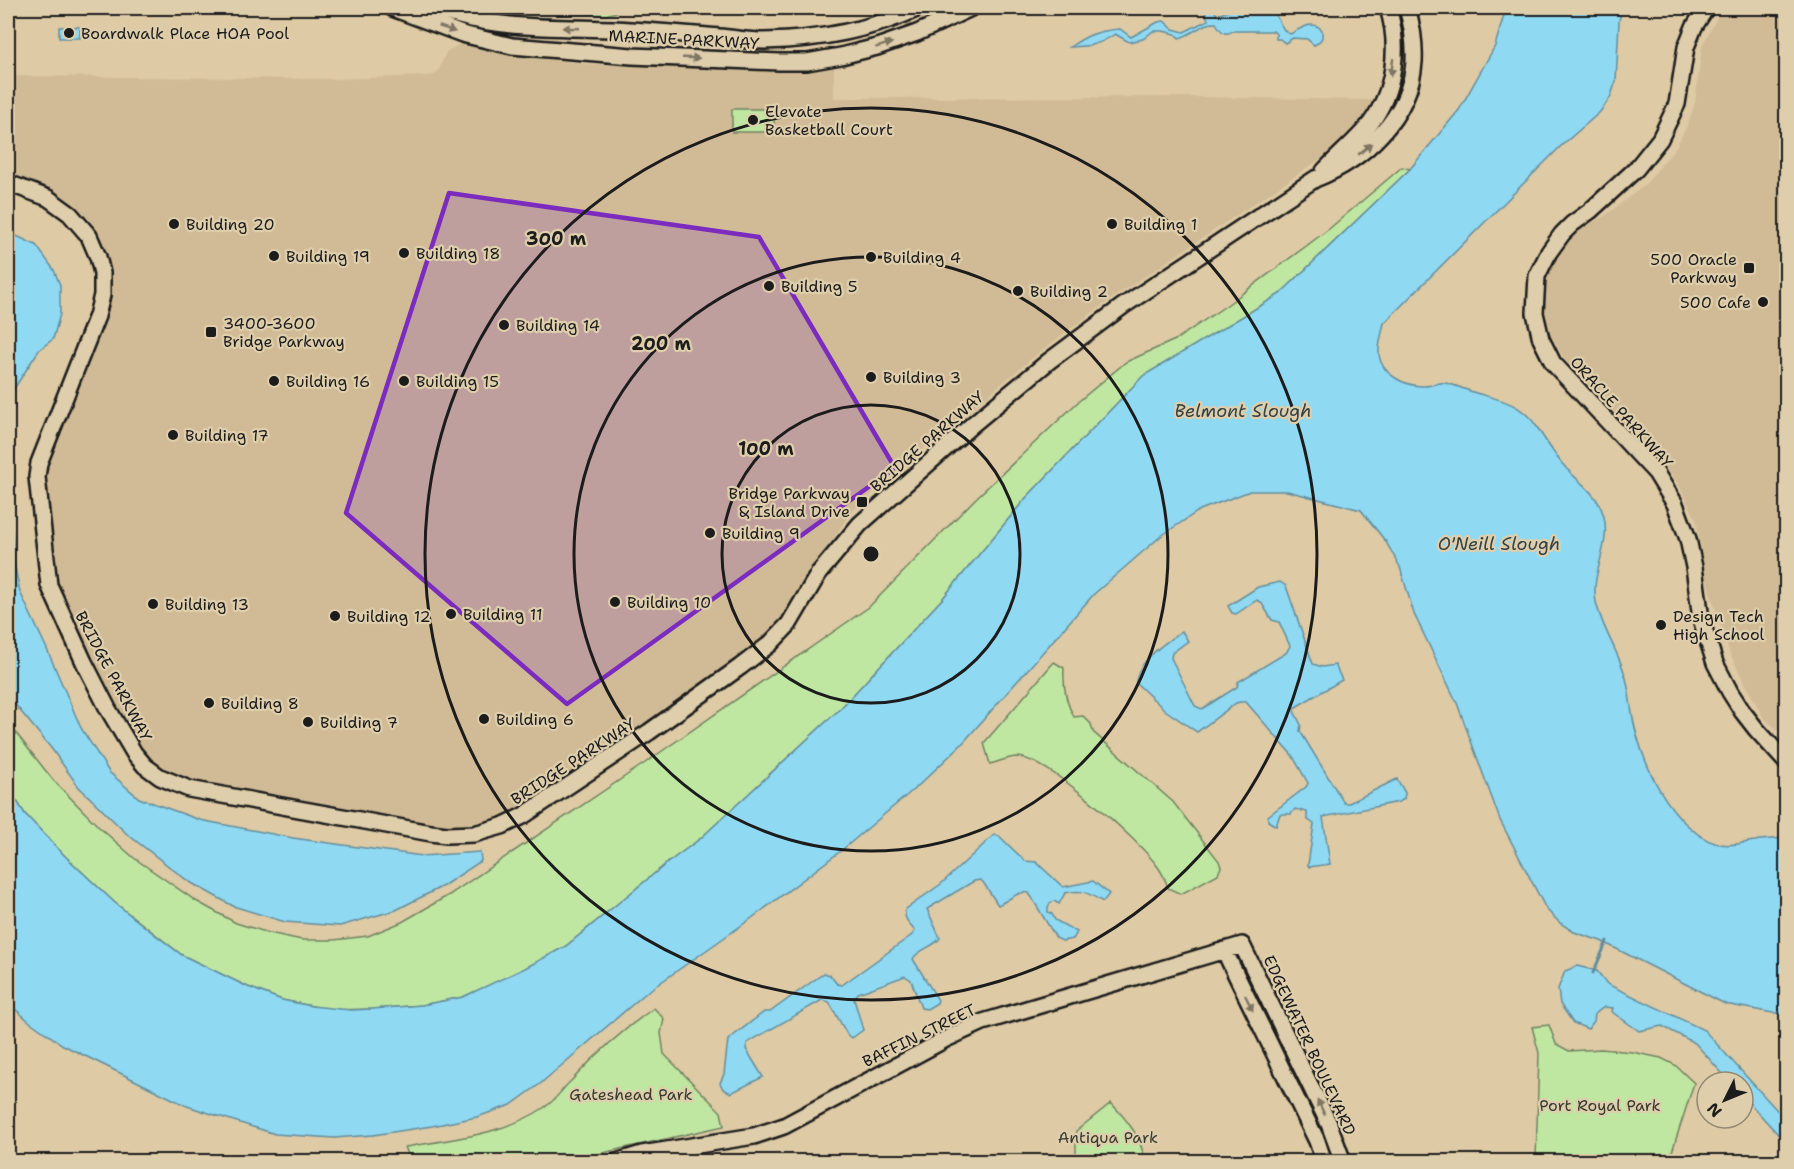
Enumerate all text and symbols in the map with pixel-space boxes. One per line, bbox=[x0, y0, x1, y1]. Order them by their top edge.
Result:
place label: Boardwalk Place HOA Pool bbox=[81, 23, 289, 44]
one-way arrow bbox=[562, 23, 581, 32]
one-way arrow bbox=[438, 25, 456, 35]
street label: MARINE PARKWAY bbox=[608, 25, 760, 54]
marker: Boardwalk Place HOA Pool bbox=[62, 26, 76, 40]
one-way arrow bbox=[875, 40, 893, 49]
one-way arrow bbox=[681, 54, 700, 63]
one-way arrow bbox=[1388, 58, 1397, 77]
place label: Elevate Basketball Court bbox=[765, 101, 893, 140]
marker: Elevate Basketball Court bbox=[746, 113, 760, 127]
one-way arrow bbox=[1357, 143, 1373, 156]
place label: Building 20 bbox=[186, 214, 275, 235]
place label: Building 1 bbox=[1124, 214, 1197, 235]
marker: Building 20 bbox=[167, 217, 181, 231]
marker: Building 1 bbox=[1105, 217, 1119, 231]
text: 300 m bbox=[526, 227, 587, 251]
place label: Building 18 bbox=[416, 243, 500, 264]
place label: Building 19 bbox=[286, 246, 370, 267]
marker: Building 18 bbox=[397, 246, 411, 260]
place label: Building 4 bbox=[883, 247, 961, 268]
marker: Building 19 bbox=[267, 249, 281, 263]
place label: 500 Oracle Parkway bbox=[1650, 249, 1737, 288]
marker: Building 4 bbox=[864, 250, 878, 264]
marker: 500 Oracle Parkway bbox=[1742, 261, 1756, 275]
place label: Building 5 bbox=[781, 276, 858, 297]
marker: Building 5 bbox=[762, 279, 776, 293]
place label: Building 2 bbox=[1030, 281, 1108, 302]
marker: Building 2 bbox=[1011, 284, 1025, 298]
place label: 500 Cafe bbox=[1680, 292, 1751, 313]
marker: 500 Cafe bbox=[1756, 295, 1770, 309]
place label: 3400-3600 Bridge Parkway bbox=[223, 313, 345, 352]
place label: Building 14 bbox=[516, 315, 600, 336]
marker: Building 14 bbox=[497, 318, 511, 332]
marker: 3400-3600 Bridge Parkway bbox=[204, 325, 218, 339]
text: 200 m bbox=[631, 332, 692, 356]
street label: ORACLE PARKWAY bbox=[1566, 352, 1678, 473]
place label: Building 3 bbox=[883, 367, 961, 388]
marker: Building 3 bbox=[864, 370, 878, 384]
place label: Building 16 bbox=[286, 371, 370, 392]
place label: Building 15 bbox=[416, 371, 499, 392]
marker: Building 16 bbox=[267, 374, 281, 388]
marker: Building 15 bbox=[397, 374, 411, 388]
street label: BRIDGE PARKWAY bbox=[866, 386, 989, 497]
water label: Belmont Slough bbox=[1174, 399, 1312, 423]
place label: Building 17 bbox=[185, 425, 269, 446]
marker: Building 17 bbox=[166, 428, 180, 442]
text: 100 m bbox=[738, 437, 794, 461]
place label: Bridge Parkway & Island Drive bbox=[728, 483, 850, 522]
marker: Bridge Parkway & Island Drive bbox=[855, 495, 869, 509]
place label: Building 9 bbox=[722, 523, 800, 544]
marker: Building 9 bbox=[703, 526, 717, 540]
water label: O'Neill Slough bbox=[1438, 532, 1560, 556]
centre of rings bbox=[861, 544, 881, 564]
place label: Building 10 bbox=[627, 592, 711, 613]
place label: Building 13 bbox=[165, 594, 249, 615]
marker: Building 10 bbox=[608, 595, 622, 609]
marker: Building 13 bbox=[146, 597, 160, 611]
place label: Building 11 bbox=[463, 604, 543, 625]
place label: Building 12 bbox=[347, 606, 431, 627]
place label: Design Tech High School bbox=[1673, 606, 1765, 645]
street label: BRIDGE PARKWAY bbox=[70, 607, 157, 745]
marker: Building 11 bbox=[444, 607, 458, 621]
marker: Building 12 bbox=[328, 609, 342, 623]
marker: Design Tech High School bbox=[1654, 618, 1668, 632]
place label: Building 8 bbox=[221, 693, 299, 714]
marker: Building 8 bbox=[202, 696, 216, 710]
place label: Building 6 bbox=[496, 709, 574, 730]
place label: Building 7 bbox=[320, 712, 398, 733]
marker: Building 6 bbox=[477, 712, 491, 726]
street label: BRIDGE PARKWAY bbox=[507, 713, 640, 810]
marker: Building 7 bbox=[301, 715, 315, 729]
street label: EDGEWATER BOULEVARD bbox=[1259, 952, 1361, 1139]
one-way arrow bbox=[1245, 994, 1254, 1011]
street label: BAFFIN STREET bbox=[859, 999, 979, 1072]
north arrow bbox=[1695, 1070, 1755, 1130]
park label: Gateshead Park bbox=[569, 1084, 693, 1105]
park label: Port Royal Park bbox=[1539, 1095, 1661, 1116]
text: N bbox=[1702, 1098, 1726, 1122]
one-way arrow bbox=[1317, 1099, 1326, 1116]
park label: Antiqua Park bbox=[1058, 1127, 1158, 1148]

